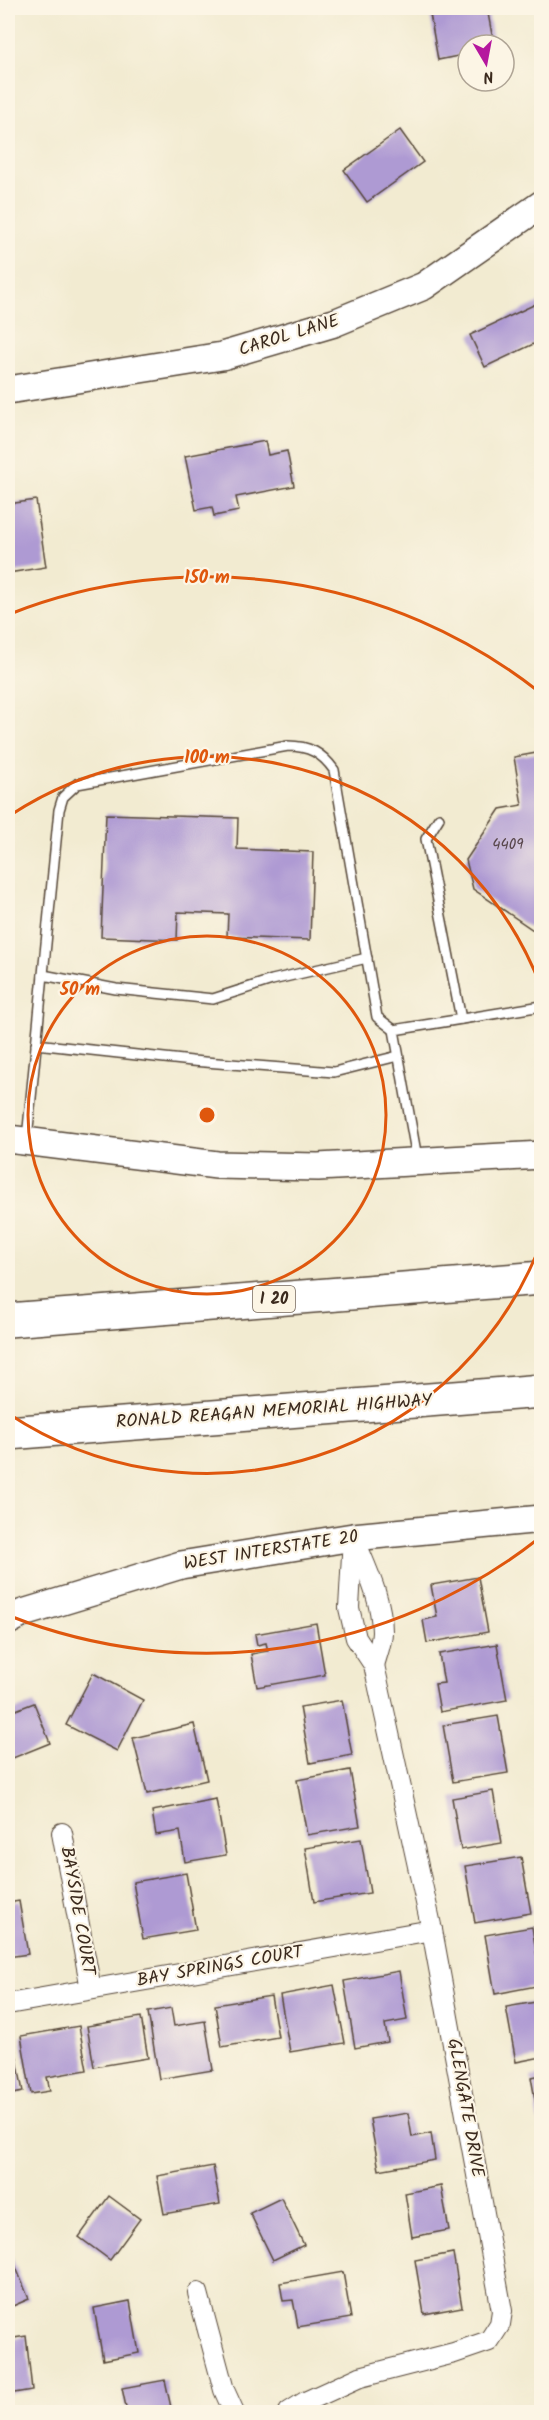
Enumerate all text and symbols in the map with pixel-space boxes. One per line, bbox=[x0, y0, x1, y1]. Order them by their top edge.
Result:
north arrow bbox=[456, 33, 516, 93]
text: N bbox=[481, 63, 495, 89]
street label: CAROL LANE bbox=[235, 307, 343, 365]
text: 150 m bbox=[184, 564, 230, 593]
text: 100 m bbox=[184, 744, 230, 773]
house number: 4409 bbox=[492, 833, 524, 857]
text: 50 m bbox=[59, 976, 100, 1005]
centre of rings bbox=[197, 1105, 217, 1125]
road number: I 20 bbox=[253, 1286, 295, 1312]
street label: RONALD REAGAN MEMORIAL HIGHWAY bbox=[115, 1386, 434, 1438]
street label: WEST INTERSTATE 20 bbox=[182, 1523, 360, 1579]
street label: BAYSIDE COURT bbox=[51, 1844, 103, 1979]
street label: BAY SPRINGS COURT bbox=[135, 1938, 307, 1996]
street label: GLENGATE DRIVE bbox=[439, 2036, 492, 2180]

